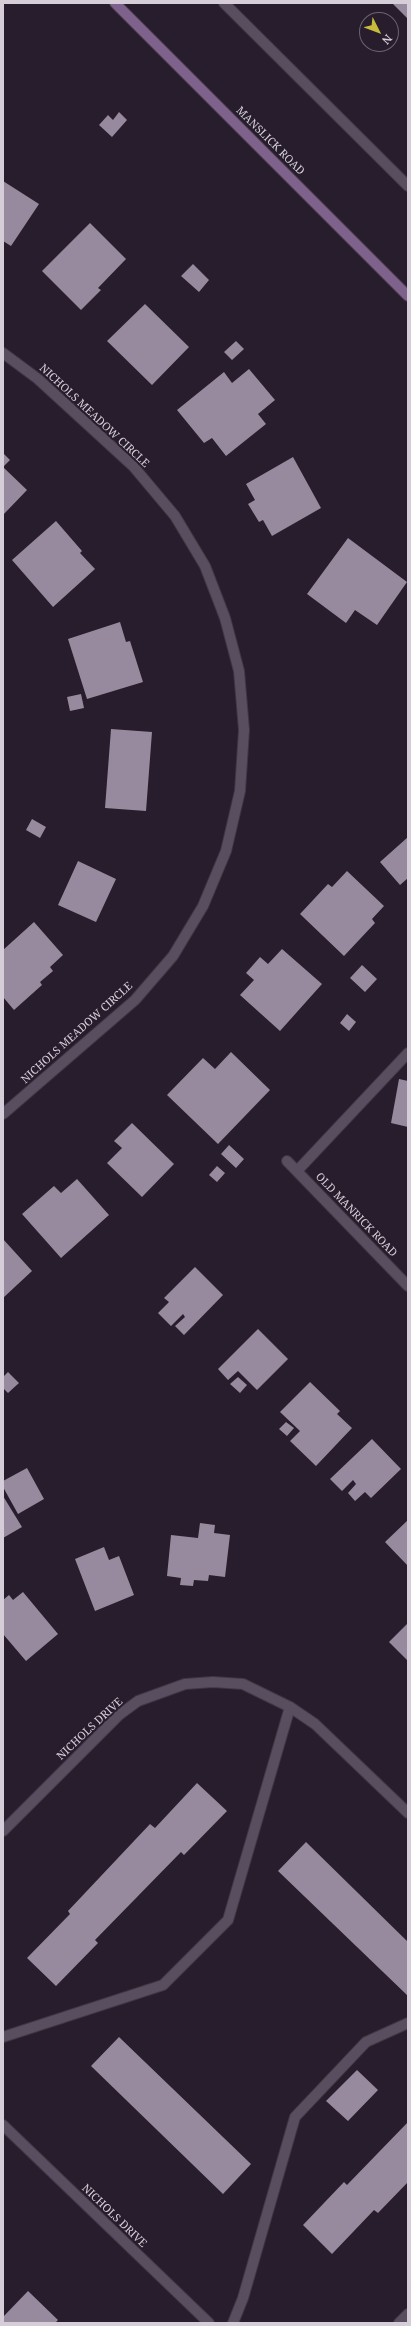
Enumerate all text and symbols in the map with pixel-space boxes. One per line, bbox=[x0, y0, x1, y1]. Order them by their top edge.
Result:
north arrow bbox=[359, 12, 399, 52]
text: N bbox=[379, 31, 396, 48]
street label: MANSLICK ROAD bbox=[233, 104, 307, 178]
street label: NICHOLS MEADOW CIRCLE bbox=[36, 362, 152, 470]
street label: NICHOLS MEADOW CIRCLE bbox=[19, 979, 135, 1087]
street label: OLD MANRICK ROAD bbox=[312, 1170, 400, 1260]
street label: NICHOLS DRIVE bbox=[54, 1695, 126, 1763]
street label: NICHOLS DRIVE bbox=[79, 2182, 149, 2250]

